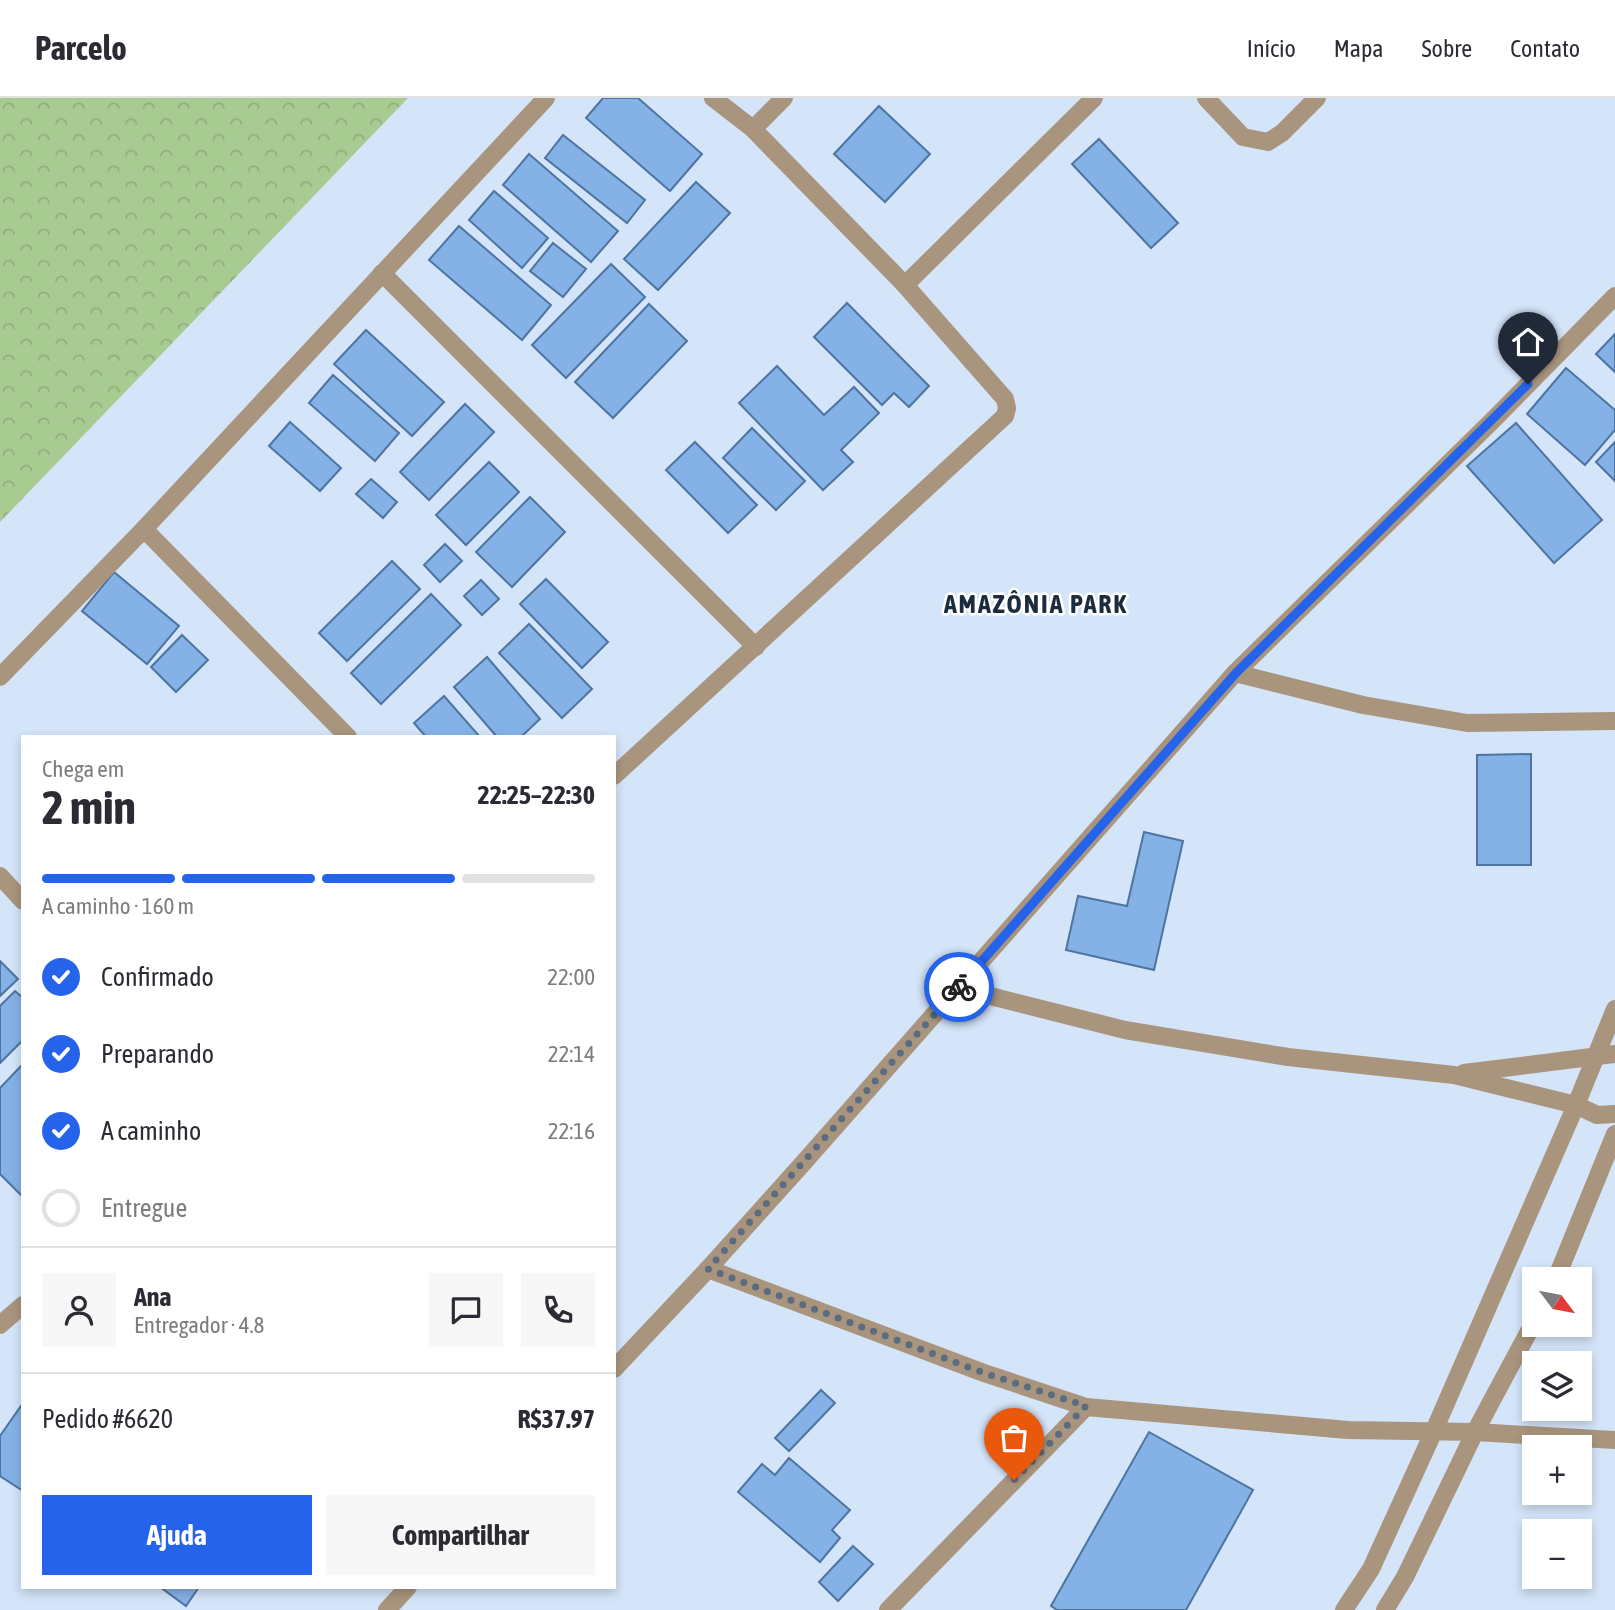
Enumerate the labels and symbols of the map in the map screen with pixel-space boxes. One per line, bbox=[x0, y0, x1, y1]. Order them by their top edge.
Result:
pin bbox=[1498, 312, 1558, 384]
district label: AMAZÔNIA PARK bbox=[943, 589, 1128, 619]
courier bbox=[924, 952, 994, 1022]
north arrow bbox=[1522, 1267, 1592, 1337]
pin bbox=[984, 1408, 1044, 1480]

